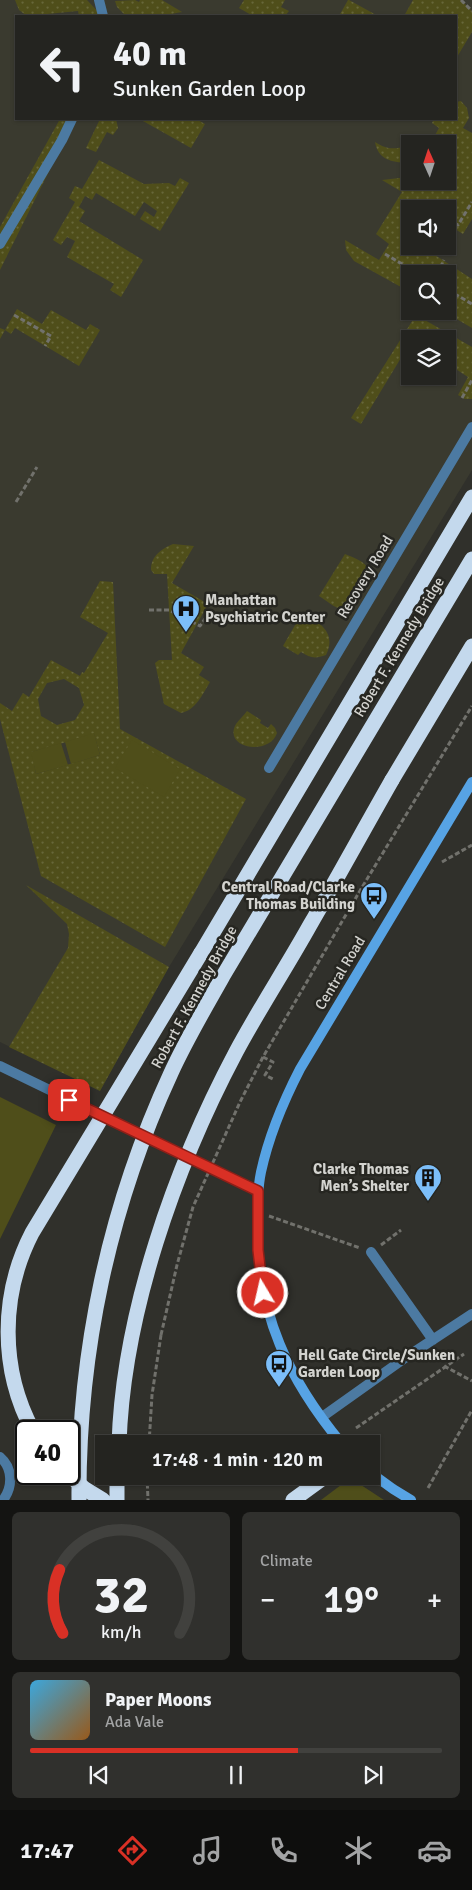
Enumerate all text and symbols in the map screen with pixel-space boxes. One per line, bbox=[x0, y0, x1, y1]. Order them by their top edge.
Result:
text: 40 m bbox=[113, 32, 187, 75]
icon: left bbox=[30, 35, 95, 100]
text: Sunken Garden Loop bbox=[113, 75, 306, 102]
north arrow bbox=[401, 135, 456, 190]
map controls bbox=[401, 135, 456, 385]
button: sound bbox=[401, 200, 456, 255]
button: search bbox=[401, 265, 456, 320]
button: layers bbox=[401, 330, 456, 385]
street label: Recovery Road bbox=[333, 532, 397, 622]
street label: Robert F. Kennedy Bridge bbox=[350, 574, 448, 720]
place label: Manhattan Psychiatric Center bbox=[205, 591, 325, 626]
hospital icon: Manhattan Psychiatric Center bbox=[171, 594, 201, 633]
place label: Central Road/Clarke Thomas Building bbox=[222, 878, 355, 913]
bus stop icon: Central Road/Clarke Thomas Building bbox=[359, 881, 389, 920]
street label: Robert F. Kennedy Bridge bbox=[147, 922, 241, 1072]
street label: Central Road bbox=[311, 933, 369, 1013]
pin bbox=[48, 1079, 90, 1121]
icon: arrive bbox=[55, 1086, 83, 1114]
place label: Clarke Thomas Men’s Shelter bbox=[313, 1160, 409, 1195]
building icon: Clarke Thomas Men’s Shelter bbox=[413, 1163, 443, 1202]
position arrow bbox=[236, 1266, 288, 1318]
place label: Hell Gate Circle/Sunken Garden Loop bbox=[298, 1346, 455, 1381]
bus stop icon: Hell Gate Circle/Sunken Garden Loop bbox=[264, 1349, 294, 1388]
speed limit sign: 40 bbox=[15, 1420, 80, 1485]
text: 17:48 · 1 min · 120 m bbox=[152, 1448, 323, 1472]
text: Climate bbox=[260, 1551, 313, 1571]
text: 32 bbox=[93, 1563, 149, 1627]
text: 19° bbox=[323, 1576, 379, 1623]
text: − bbox=[260, 1583, 275, 1617]
text: + bbox=[427, 1583, 442, 1617]
text: km/h bbox=[101, 1621, 141, 1643]
text: Paper Moons bbox=[105, 1688, 211, 1712]
text: Ada Vale bbox=[105, 1712, 164, 1732]
icon: previous bbox=[85, 1761, 113, 1789]
icon: pause bbox=[222, 1761, 250, 1789]
icon: next bbox=[359, 1761, 387, 1789]
icon: directions bbox=[115, 1833, 150, 1868]
icon: music bbox=[190, 1833, 225, 1868]
icon: phone bbox=[266, 1833, 301, 1868]
icon: climate bbox=[341, 1833, 376, 1868]
icon: car bbox=[417, 1833, 452, 1868]
text: 17:47 bbox=[20, 1837, 74, 1864]

